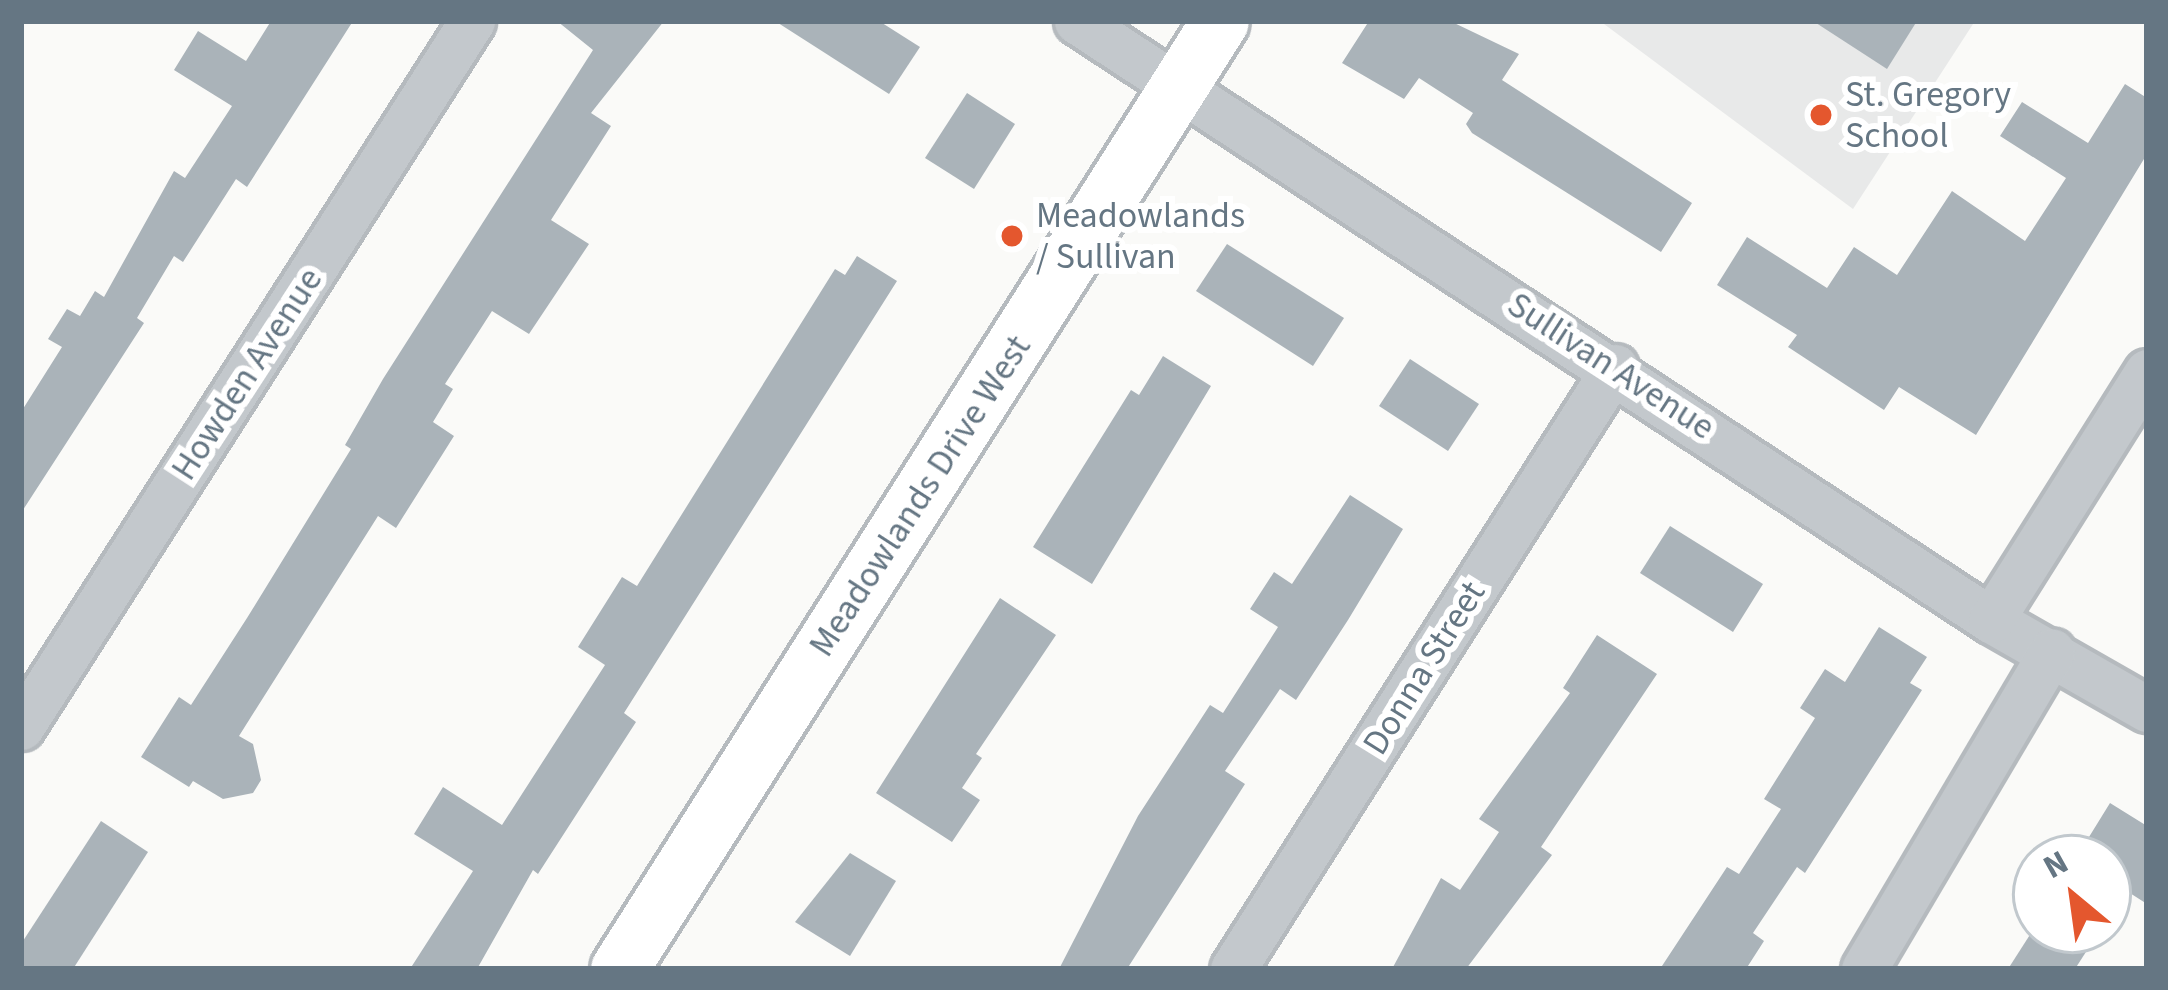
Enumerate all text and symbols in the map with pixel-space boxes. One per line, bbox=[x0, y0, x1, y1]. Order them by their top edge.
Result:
place label: St. Gregory School bbox=[1845, 72, 2011, 157]
marker: St. Gregory School bbox=[1808, 102, 1834, 128]
place label: Meadowlands / Sullivan bbox=[1036, 193, 1245, 278]
marker: Meadowlands / Sullivan bbox=[999, 223, 1025, 249]
street label: Howden Avenue bbox=[162, 260, 332, 488]
street label: Sullivan Avenue bbox=[1499, 283, 1723, 449]
street label: Meadowlands Drive West bbox=[800, 327, 1040, 665]
street label: Donna Street bbox=[1354, 573, 1494, 763]
north arrow bbox=[2012, 834, 2132, 954]
text: N bbox=[2035, 839, 2077, 891]

